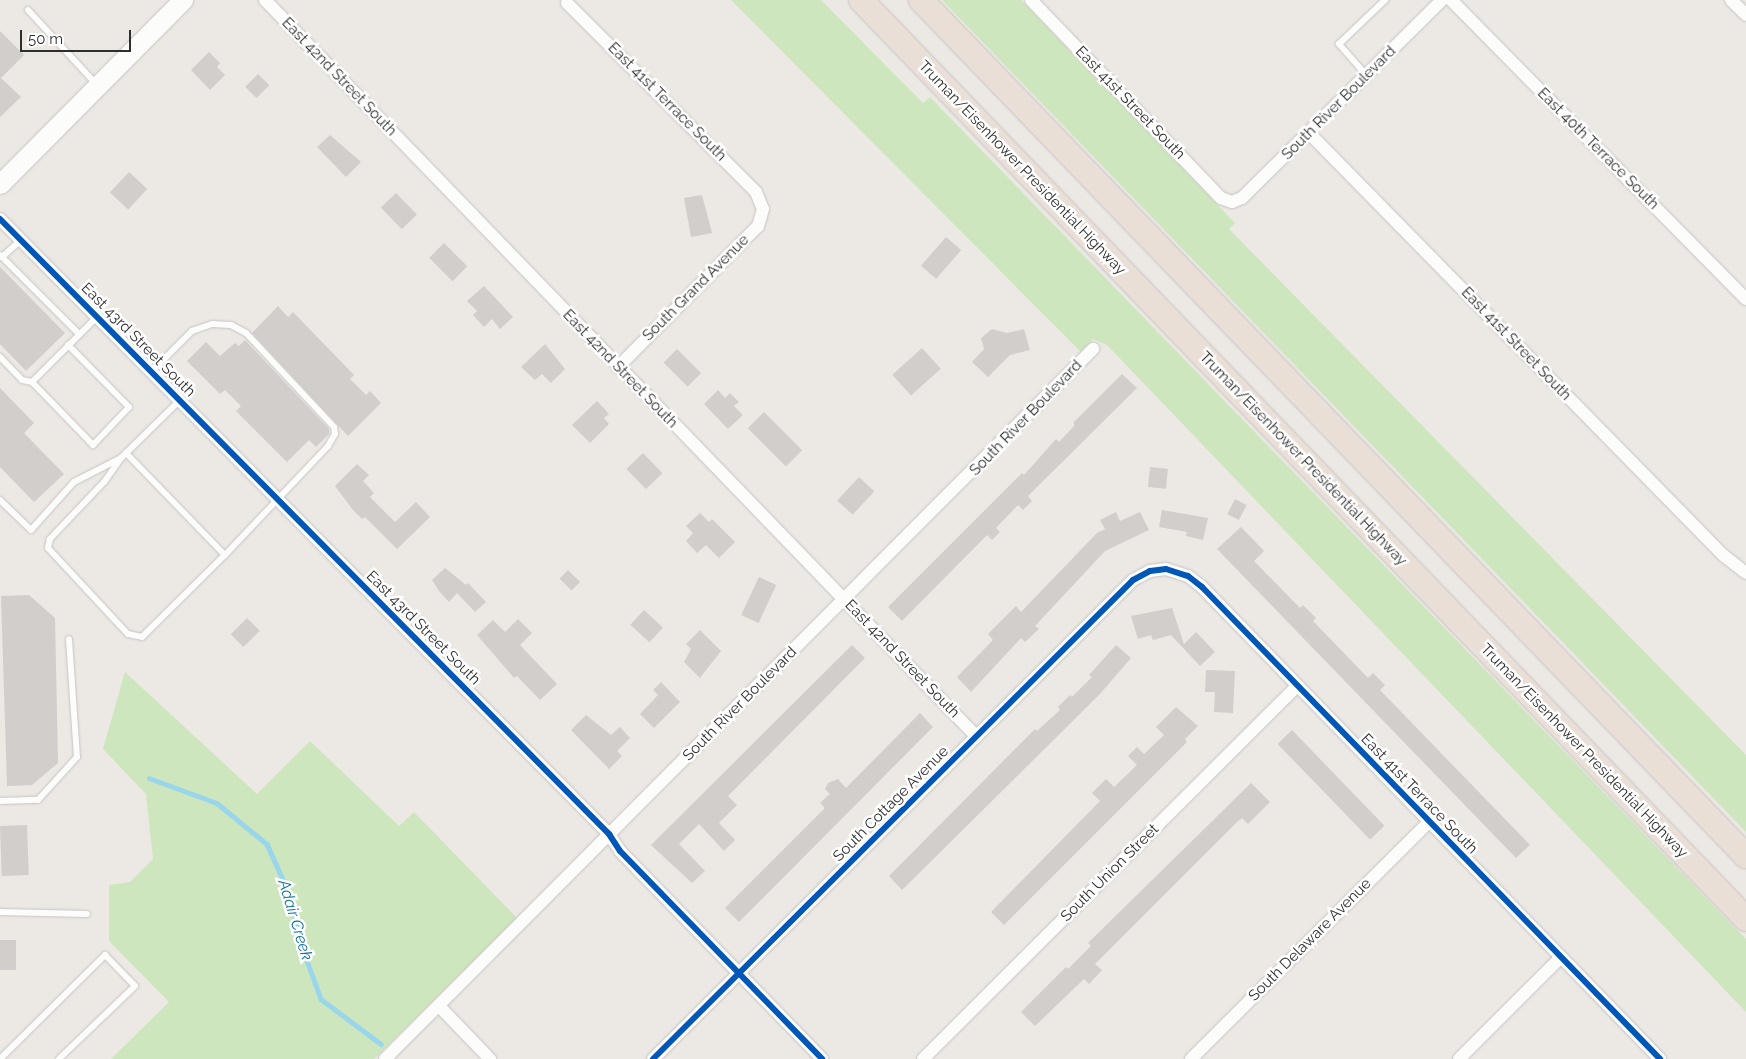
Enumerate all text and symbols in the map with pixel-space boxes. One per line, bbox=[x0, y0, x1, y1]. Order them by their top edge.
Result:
street label: East 42nd Street South bbox=[278, 14, 400, 140]
scale bar bbox=[22, 20, 134, 52]
text: 50 m bbox=[28, 30, 63, 48]
street label: East 41st Terrace South bbox=[604, 39, 730, 165]
street label: South River Boulevard bbox=[1278, 42, 1400, 164]
street label: East 41st Street South bbox=[1071, 43, 1189, 163]
street label: Truman/Eisenhower Presidential Highway bbox=[914, 57, 1130, 279]
street label: East 40th Terrace South bbox=[1533, 84, 1663, 214]
street label: South Grand Avenue bbox=[639, 231, 753, 345]
street label: East 43rd Street South bbox=[77, 279, 199, 401]
street label: East 41st Street South bbox=[1457, 284, 1575, 404]
street label: East 42nd Street South bbox=[559, 306, 681, 432]
street label: Truman/Eisenhower Presidential Highway bbox=[1195, 348, 1411, 570]
street label: South River Boulevard bbox=[966, 356, 1086, 480]
street label: East 43rd Street South bbox=[362, 567, 484, 689]
street label: East 42nd Street South bbox=[841, 596, 963, 722]
street label: Truman/Eisenhower Presidential Highway bbox=[1476, 640, 1692, 862]
street label: South River Boulevard bbox=[679, 643, 801, 765]
street label: East 41st Terrace South bbox=[1357, 730, 1481, 858]
street label: South Cottage Avenue bbox=[829, 742, 953, 866]
street label: South Union Street bbox=[1057, 820, 1163, 926]
street label: South Delaware Avenue bbox=[1245, 875, 1375, 1005]
water label: Adair Creek bbox=[274, 877, 316, 963]

